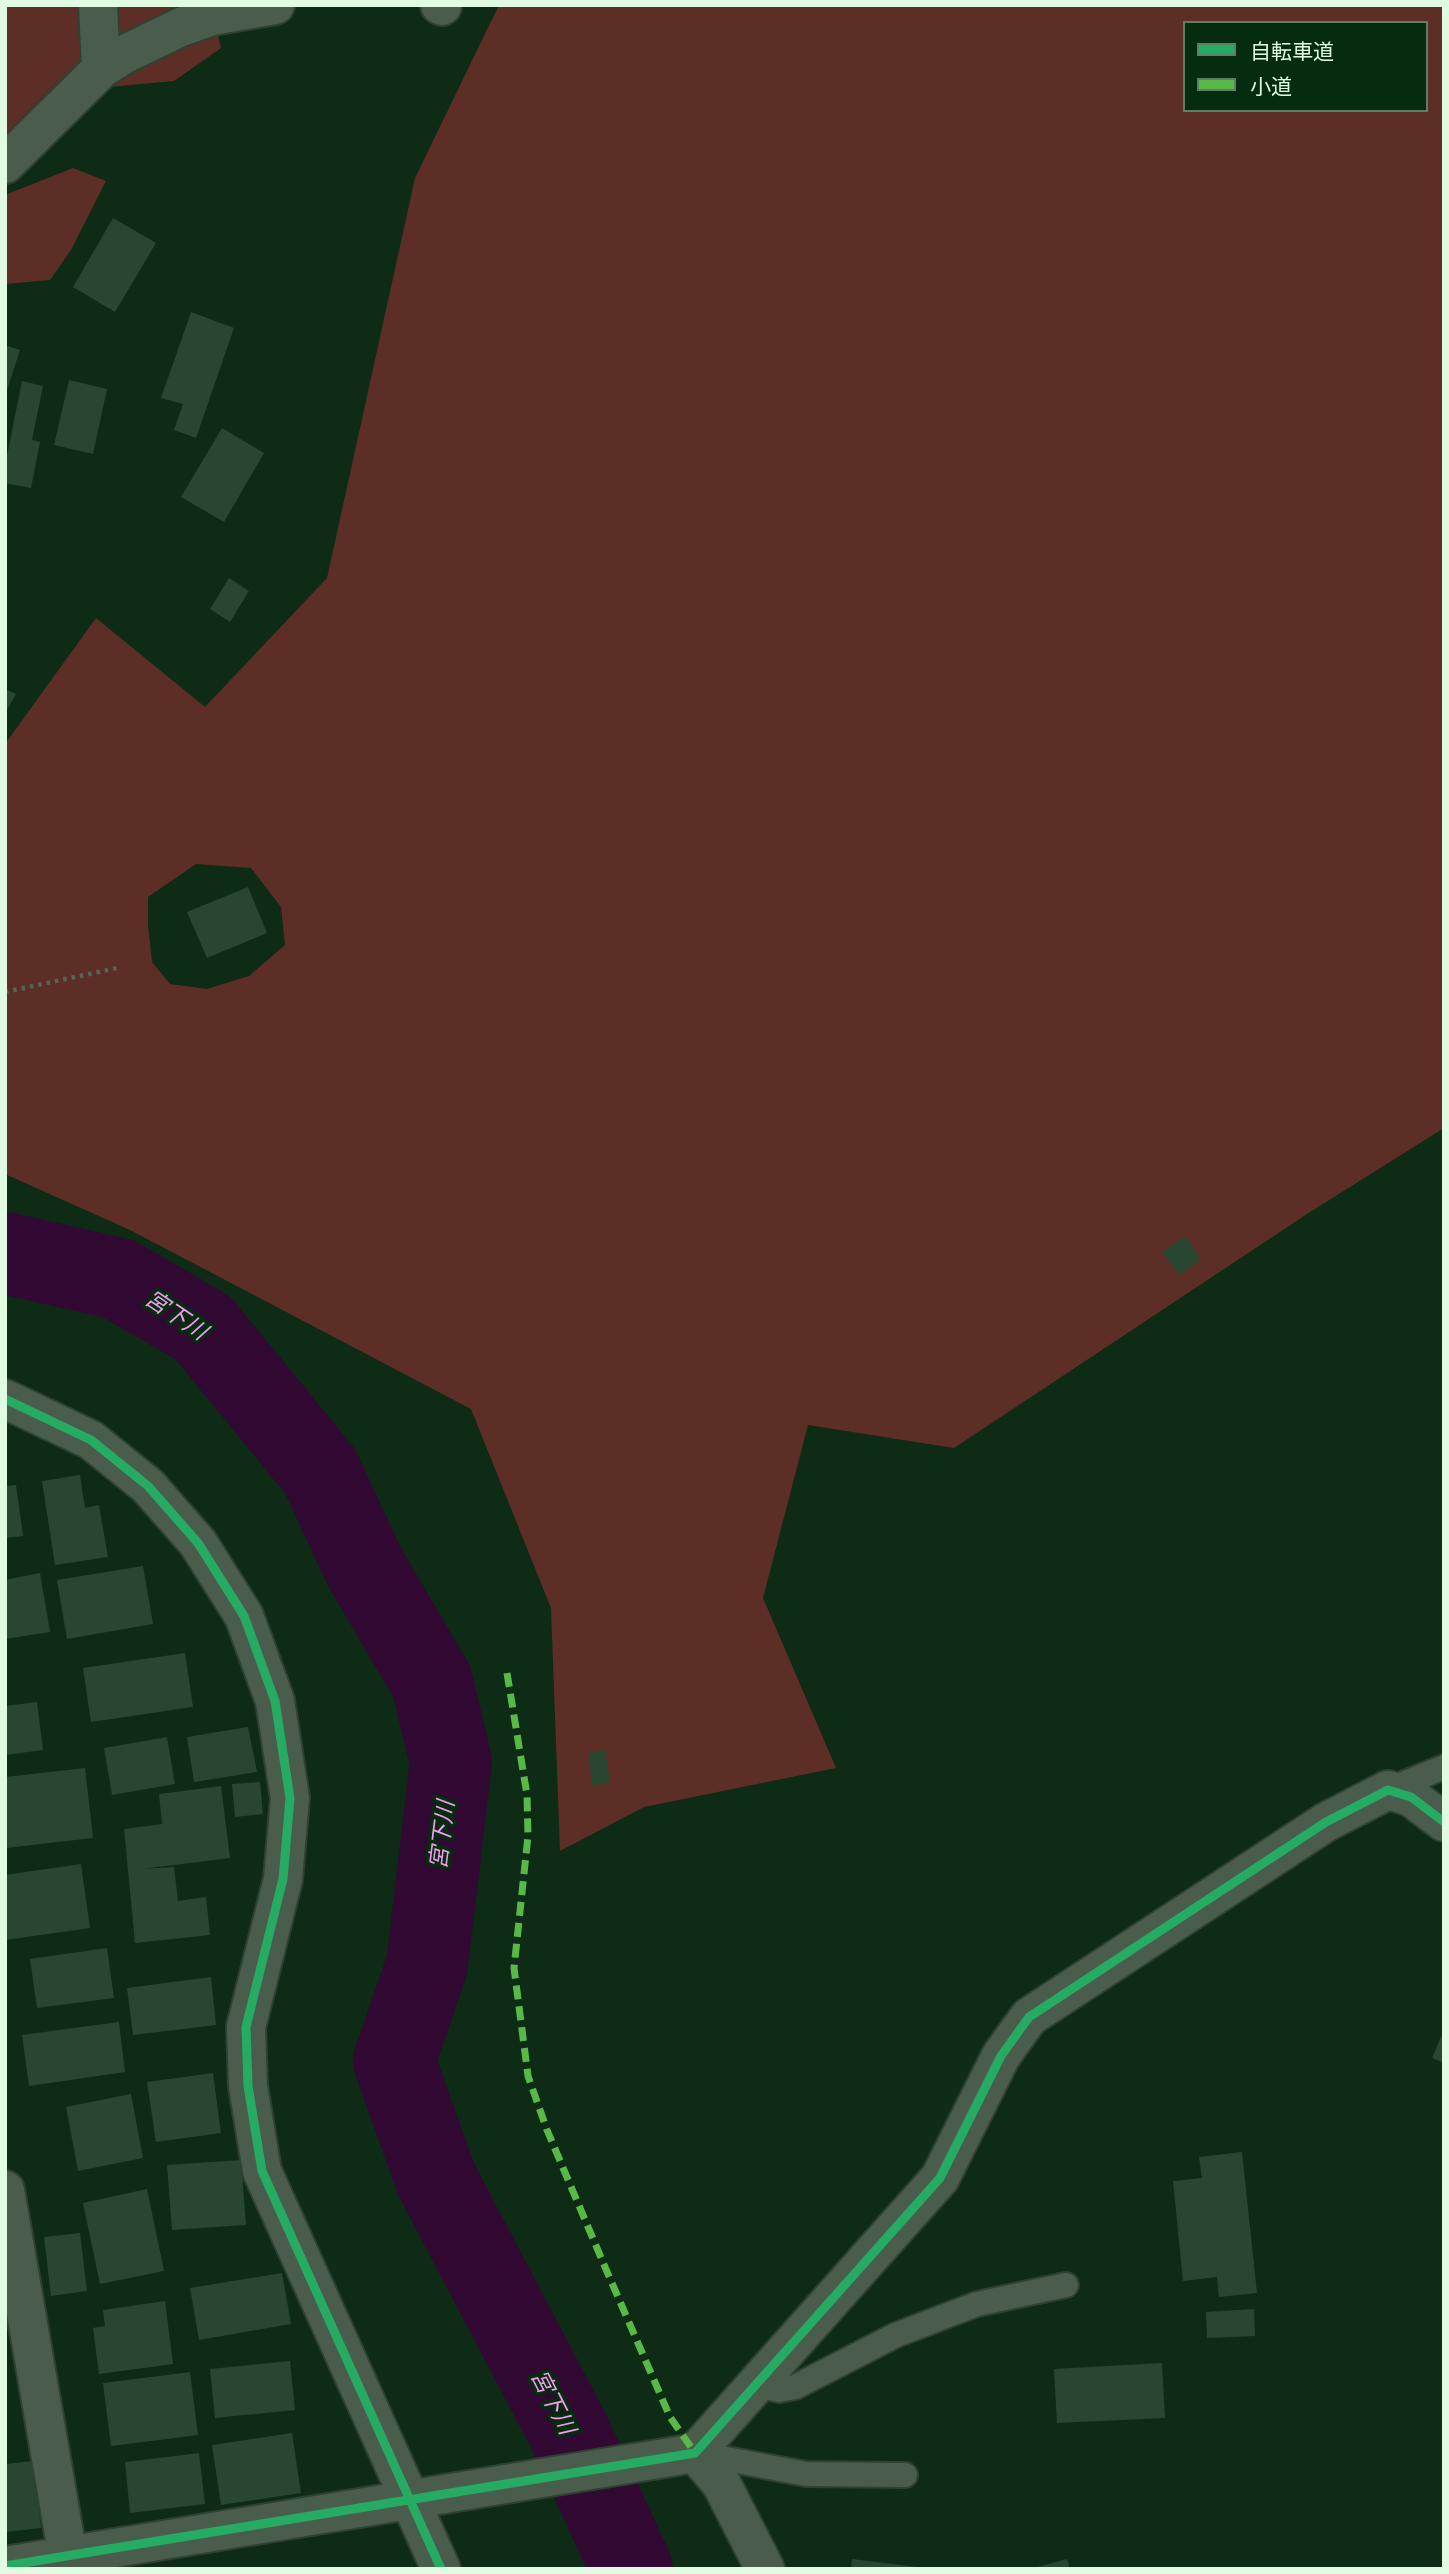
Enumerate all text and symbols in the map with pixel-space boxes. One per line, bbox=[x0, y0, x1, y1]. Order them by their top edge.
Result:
legend bbox=[1183, 21, 1428, 112]
text: 自転車道 bbox=[1250, 38, 1334, 63]
text: 小道 bbox=[1250, 73, 1292, 98]
water label: 宮下川 bbox=[140, 1284, 212, 1346]
water label: 宮下川 bbox=[424, 1799, 460, 1871]
water label: 宮下川 bbox=[525, 2365, 581, 2439]

